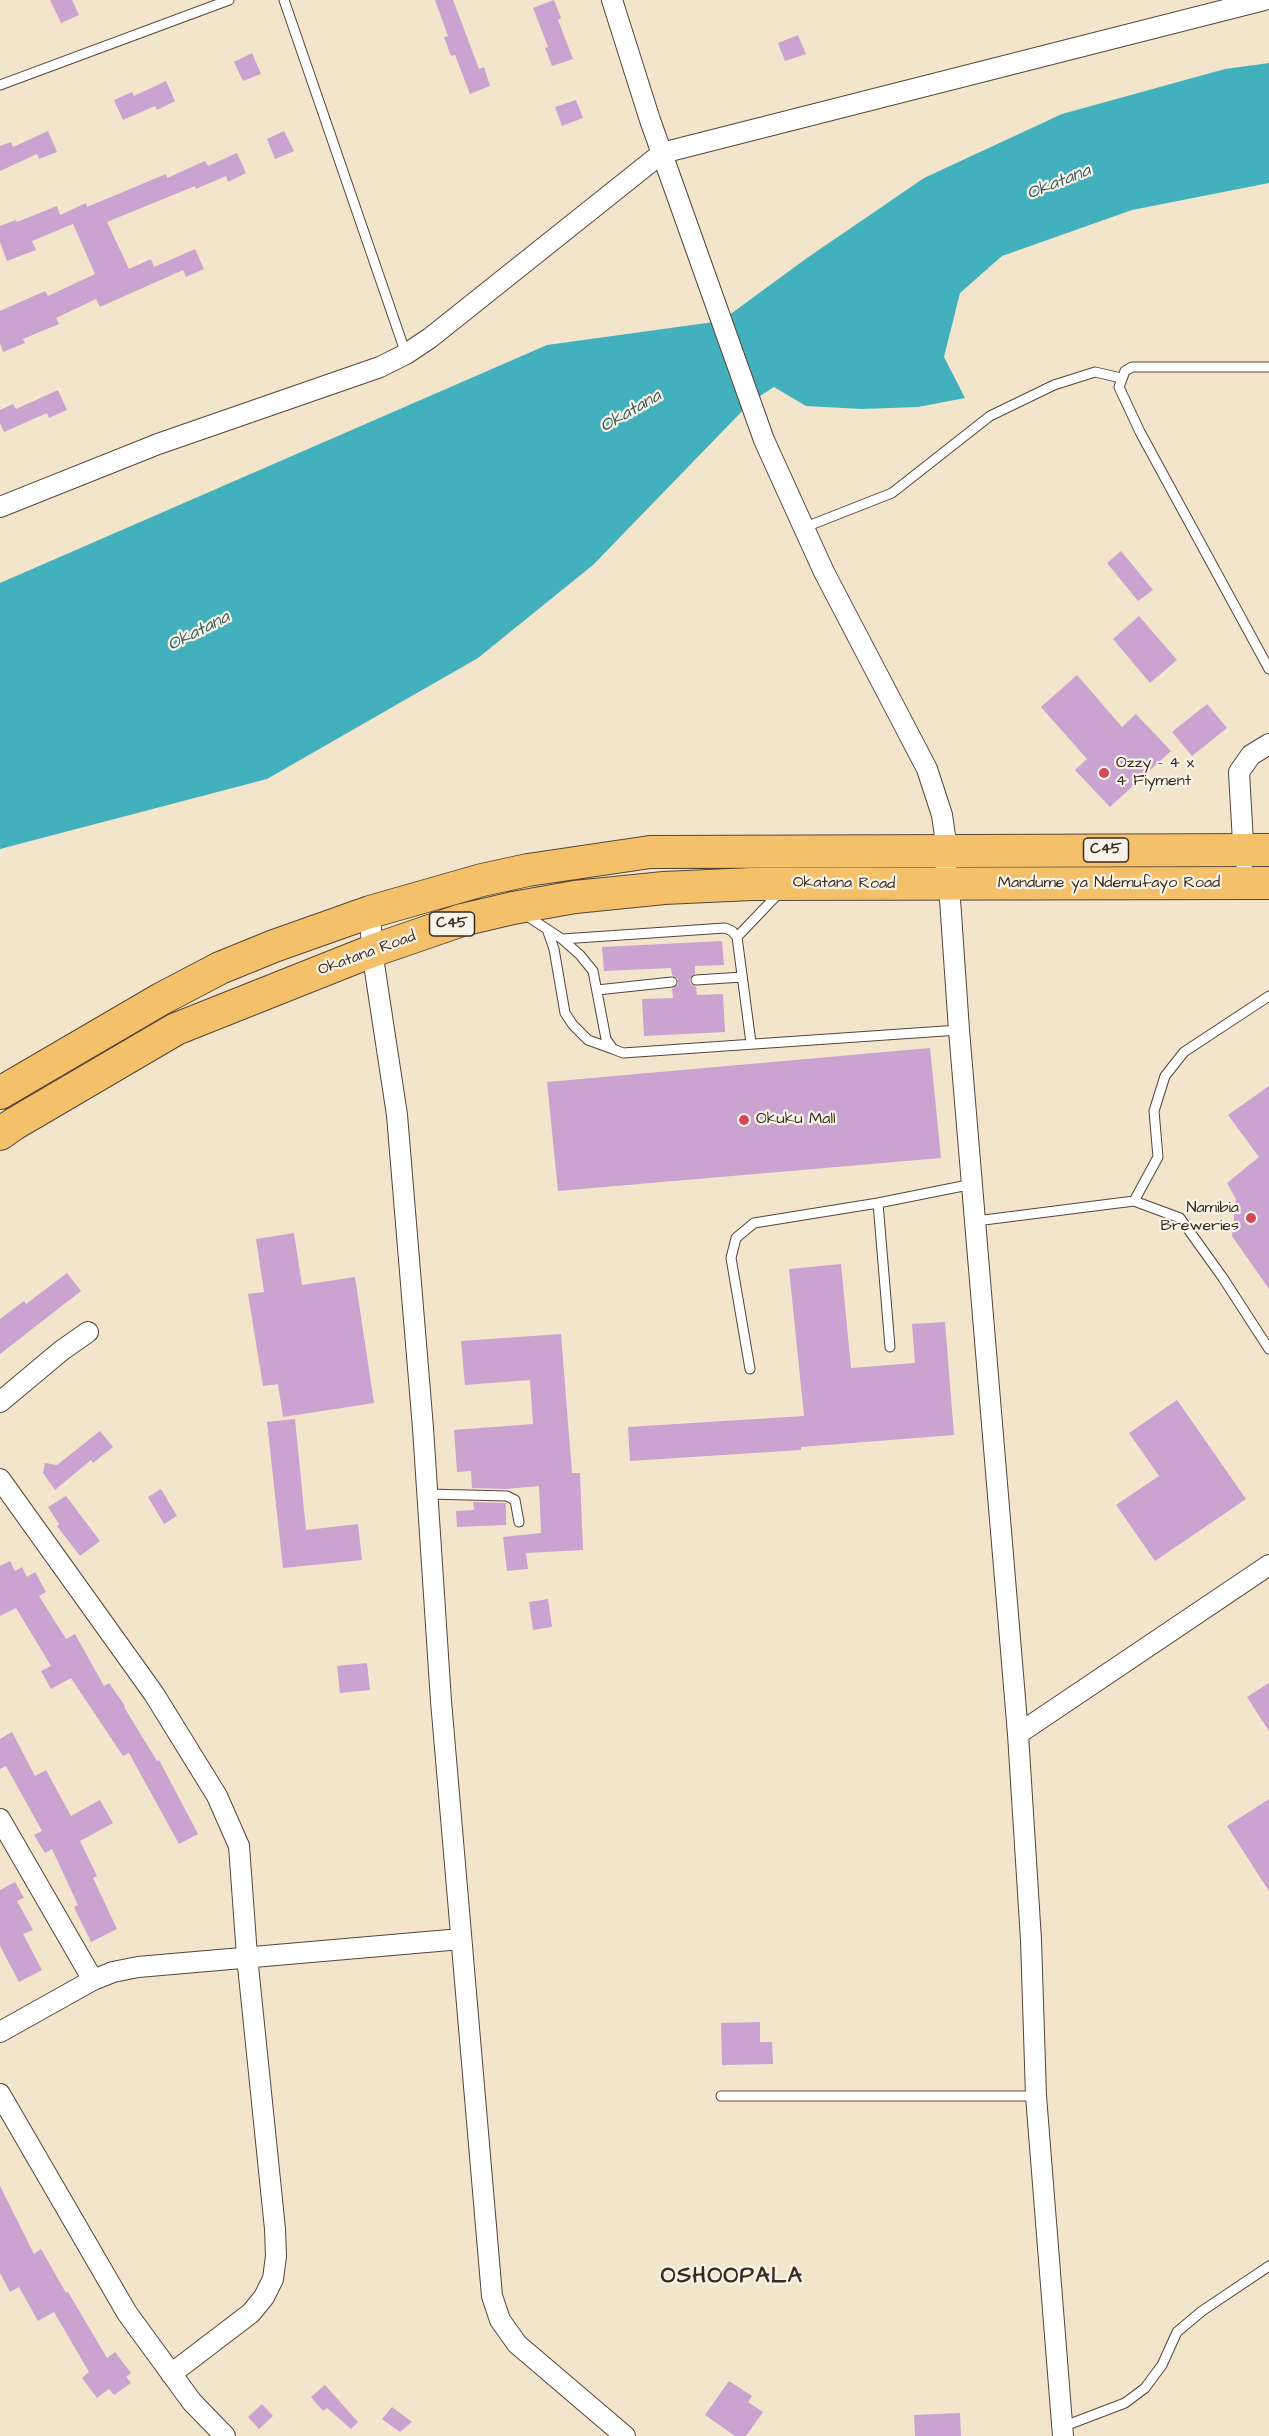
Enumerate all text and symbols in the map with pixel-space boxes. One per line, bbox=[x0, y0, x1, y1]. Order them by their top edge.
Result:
water label: Okatana bbox=[1024, 160, 1094, 206]
water label: Okatana bbox=[597, 386, 665, 438]
water label: Okatana bbox=[164, 607, 234, 657]
place label: Ozzy - 4 x 4 Fiyment bbox=[1116, 754, 1194, 792]
marker: Ozzy - 4 x 4 Fiyment bbox=[1097, 766, 1111, 780]
road number: C45 bbox=[1084, 838, 1128, 862]
street label: Okatana Road bbox=[793, 874, 895, 894]
street label: Mandume ya Ndemufayo Road bbox=[998, 874, 1220, 894]
road number: C45 bbox=[430, 912, 474, 936]
street label: Okatana Road bbox=[316, 927, 418, 981]
place label: Okuku Mall bbox=[756, 1110, 835, 1130]
marker: Okuku Mall bbox=[737, 1113, 751, 1127]
place label: Namibia Breweries bbox=[1161, 1199, 1239, 1237]
marker: Namibia Breweries bbox=[1244, 1211, 1258, 1225]
district label: OSHOOPALA bbox=[661, 2264, 803, 2290]

